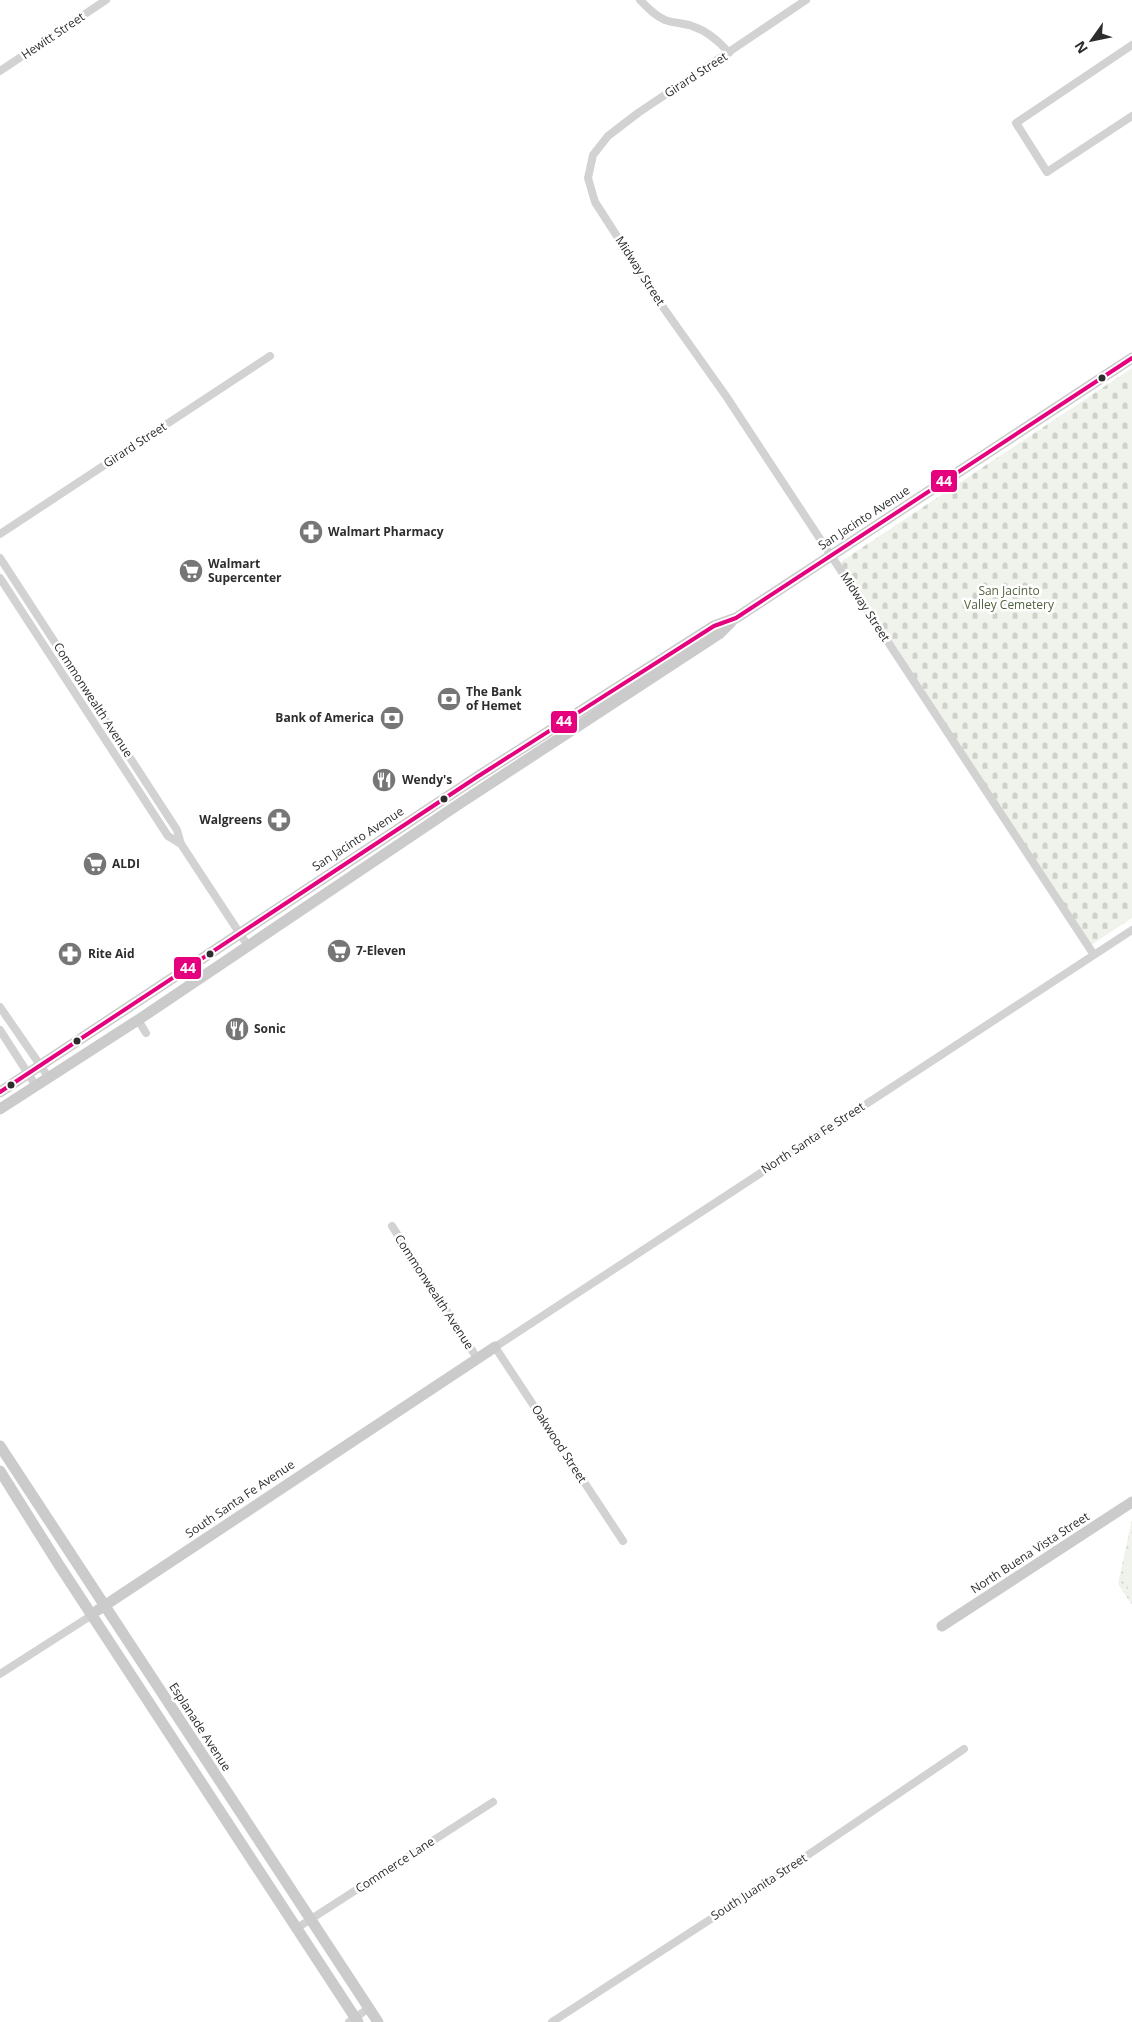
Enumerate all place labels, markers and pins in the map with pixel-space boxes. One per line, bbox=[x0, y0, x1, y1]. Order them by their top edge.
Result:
unlabelled marker bbox=[1097, 373, 1107, 383]
pharmacy icon: Walmart Pharmacy bbox=[298, 519, 324, 545]
place label: Walmart Pharmacy bbox=[328, 523, 444, 540]
place label: Walmart Supercenter bbox=[208, 555, 282, 586]
supermarket icon: Walmart Supercenter bbox=[178, 558, 204, 584]
place label: The Bank of Hemet bbox=[466, 683, 522, 714]
bank icon: The Bank of Hemet bbox=[436, 686, 462, 712]
bank icon: Bank of America bbox=[379, 705, 405, 731]
place label: Bank of America bbox=[275, 709, 374, 726]
restaurant icon: Wendy's bbox=[371, 767, 397, 793]
place label: Wendy's bbox=[402, 771, 452, 788]
unlabelled marker bbox=[439, 794, 449, 804]
pharmacy icon: Walgreens bbox=[266, 807, 292, 833]
place label: Walgreens bbox=[199, 811, 262, 828]
supermarket icon: ALDI bbox=[82, 851, 108, 877]
place label: ALDI bbox=[112, 855, 140, 872]
supermarket icon: 7-Eleven bbox=[326, 938, 352, 964]
pharmacy icon: Rite Aid bbox=[57, 941, 83, 967]
place label: 7-Eleven bbox=[356, 942, 406, 959]
place label: Rite Aid bbox=[88, 945, 135, 962]
unlabelled marker bbox=[205, 949, 215, 959]
restaurant icon: Sonic bbox=[224, 1016, 250, 1042]
place label: Sonic bbox=[254, 1020, 286, 1037]
unlabelled marker bbox=[72, 1036, 82, 1046]
unlabelled marker bbox=[6, 1080, 16, 1090]

